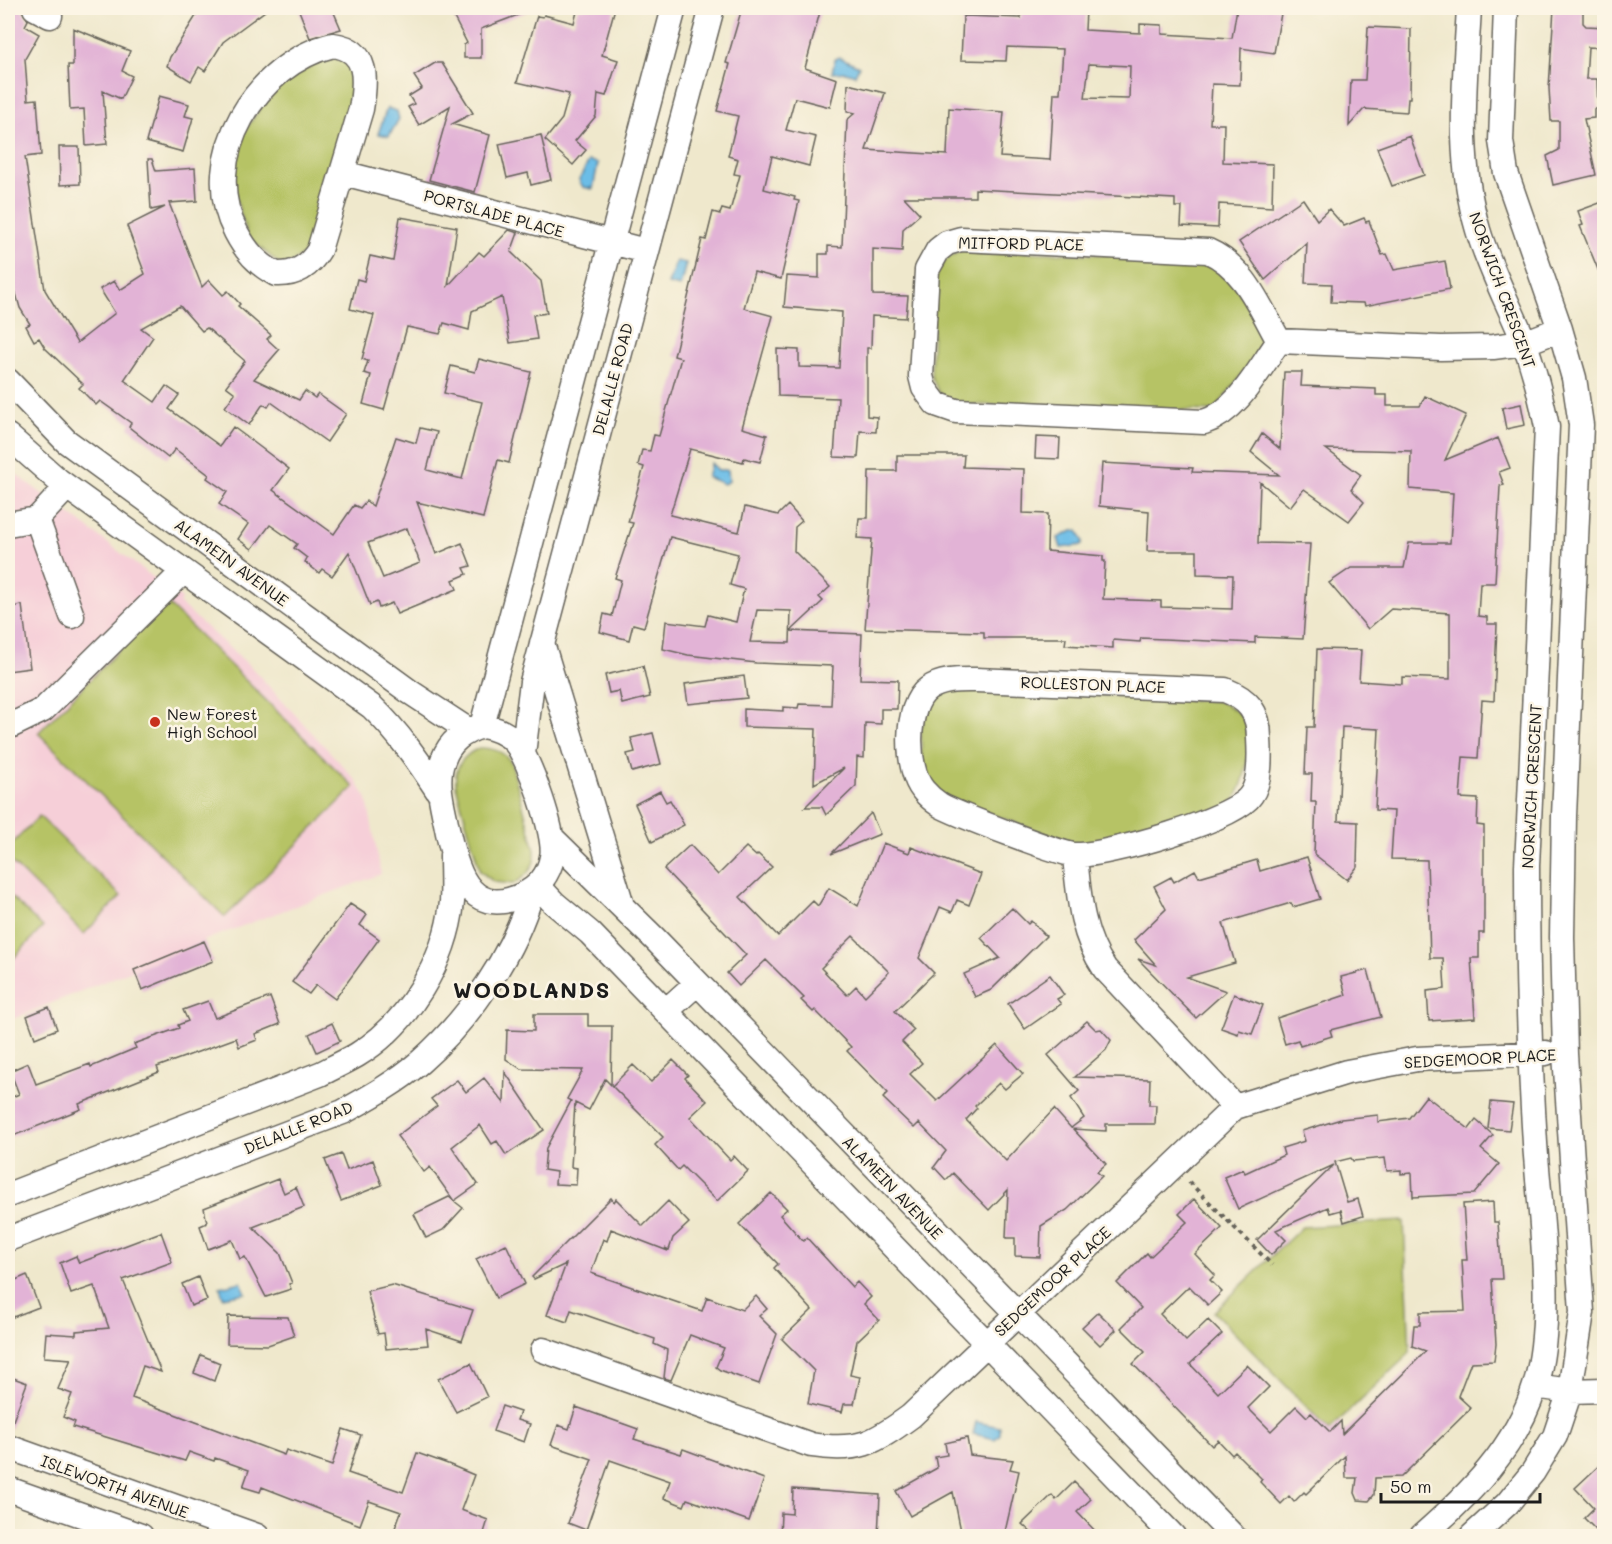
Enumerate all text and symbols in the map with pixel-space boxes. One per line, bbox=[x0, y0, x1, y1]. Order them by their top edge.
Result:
street label: PORTSLADE PLACE bbox=[422, 184, 566, 242]
street label: NORWICH CRESCENT bbox=[1465, 209, 1541, 371]
street label: MITFORD PLACE bbox=[958, 231, 1084, 255]
street label: DELALLE ROAD bbox=[587, 320, 637, 438]
street label: ALAMEIN AVENUE bbox=[171, 513, 293, 611]
street label: ROLLESTON PLACE bbox=[1020, 671, 1166, 697]
place label: New Forest High School bbox=[167, 703, 257, 742]
street label: NORWICH CRESCENT bbox=[1516, 703, 1546, 869]
marker: New Forest High School bbox=[148, 715, 162, 729]
district label: WOODLANDS bbox=[453, 975, 611, 1004]
street label: SEDGEMOOR PLACE bbox=[1403, 1044, 1557, 1072]
street label: DELALLE ROAD bbox=[240, 1096, 356, 1158]
street label: ALAMEIN AVENUE bbox=[838, 1131, 948, 1243]
street label: SEDGEMOOR PLACE bbox=[989, 1221, 1115, 1341]
street label: ISLEWORTH AVENUE bbox=[38, 1449, 192, 1523]
scale bar bbox=[1381, 1466, 1540, 1504]
text: 50 m bbox=[1390, 1474, 1432, 1498]

